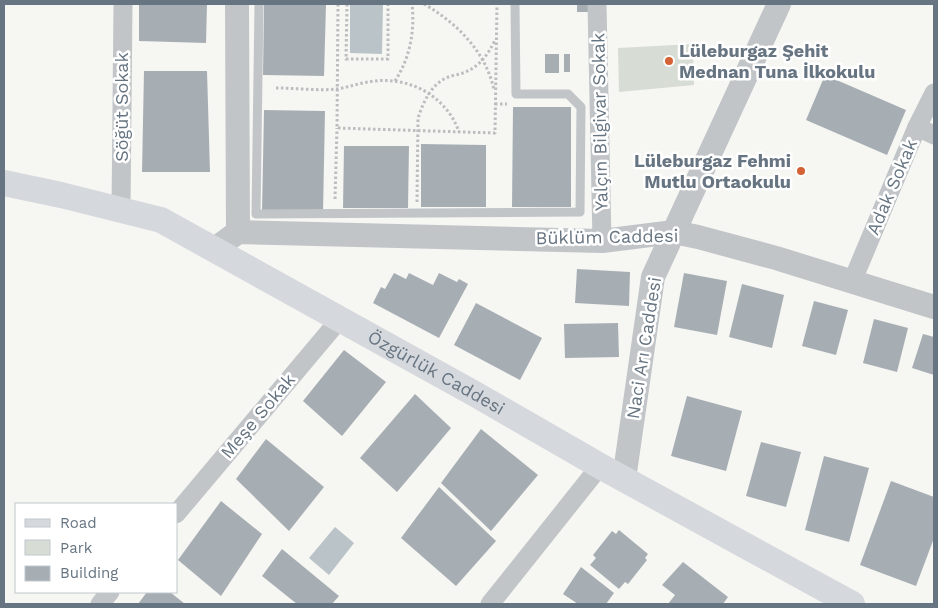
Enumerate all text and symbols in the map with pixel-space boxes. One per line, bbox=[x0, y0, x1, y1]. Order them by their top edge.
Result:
street label: Yalçın Bilgivar Sokak bbox=[587, 33, 612, 211]
place label: Lüleburgaz Şehit Mednan Tuna İlkokulu bbox=[679, 40, 875, 82]
street label: Söğüt Sokak bbox=[111, 52, 132, 162]
marker: Lüleburgaz Şehit Mednan Tuna İlkokulu bbox=[663, 55, 675, 67]
street label: Adak Sokak bbox=[862, 136, 921, 238]
place label: Lüleburgaz Fehmi Mutlu Ortaokulu bbox=[634, 150, 791, 192]
marker: Lüleburgaz Fehmi Mutlu Ortaokulu bbox=[795, 165, 807, 177]
street label: Büklüm Caddesi bbox=[535, 225, 679, 248]
street label: Naci Arı Caddesi bbox=[622, 275, 665, 420]
street label: Özgürlük Caddesi bbox=[364, 326, 509, 419]
street label: Meşe Sokak bbox=[216, 369, 299, 462]
legend bbox=[15, 503, 178, 593]
text: Road bbox=[60, 514, 97, 532]
text: Park bbox=[60, 539, 93, 557]
text: Building bbox=[60, 564, 118, 582]

